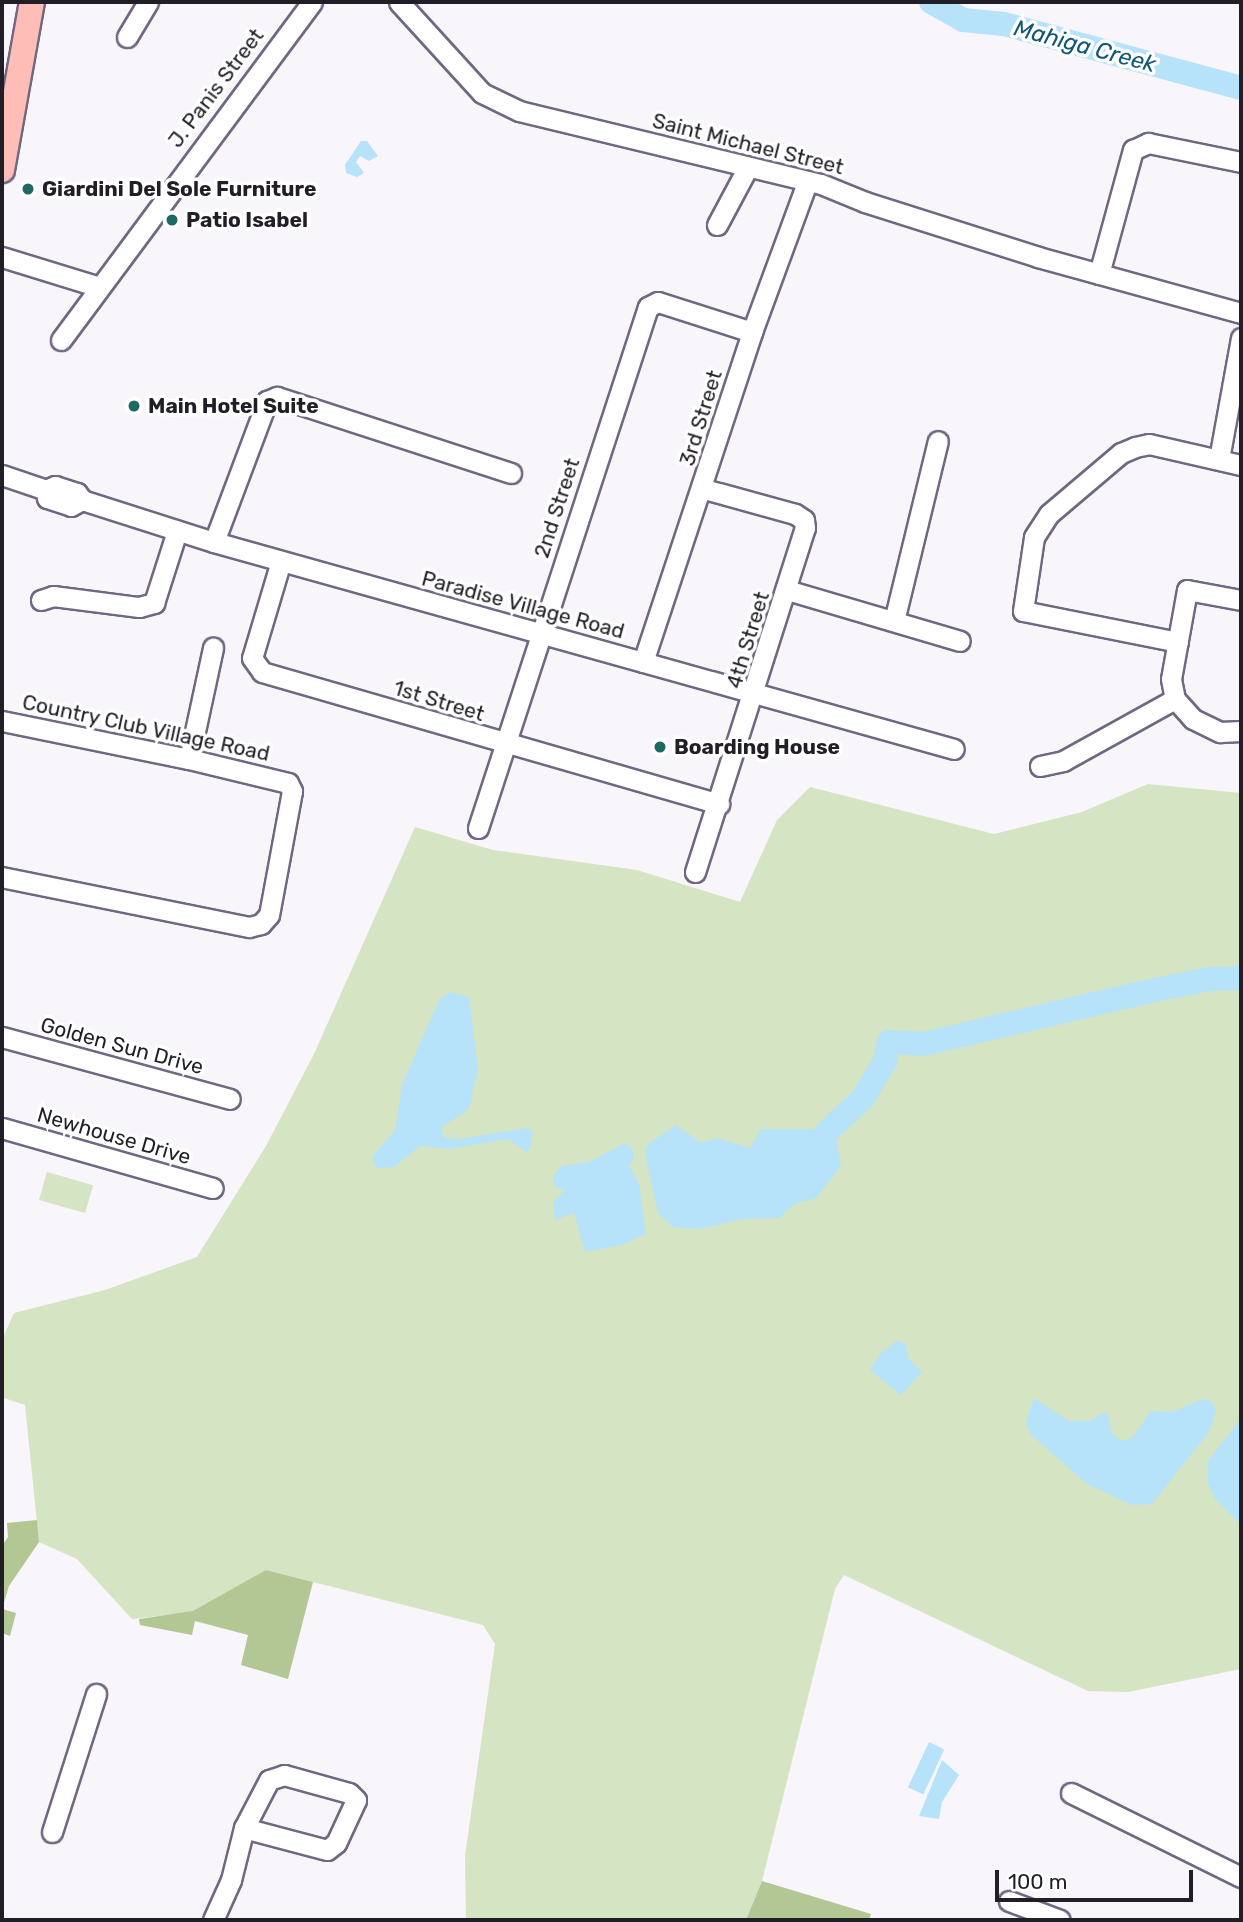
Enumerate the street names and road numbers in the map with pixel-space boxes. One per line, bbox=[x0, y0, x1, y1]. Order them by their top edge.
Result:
street label: J. Panis Street bbox=[163, 23, 269, 153]
street label: Saint Michael Street bbox=[650, 108, 846, 180]
street label: 3rd Street bbox=[675, 367, 727, 469]
street label: 2nd Street bbox=[529, 455, 585, 561]
street label: Paradise Village Road bbox=[419, 566, 627, 644]
street label: 4th Street bbox=[721, 589, 775, 691]
street label: 1st Street bbox=[390, 675, 488, 727]
street label: Country Club Village Road bbox=[19, 689, 273, 767]
street label: Golden Sun Drive bbox=[38, 1012, 206, 1080]
street label: Newhouse Drive bbox=[34, 1102, 194, 1170]

